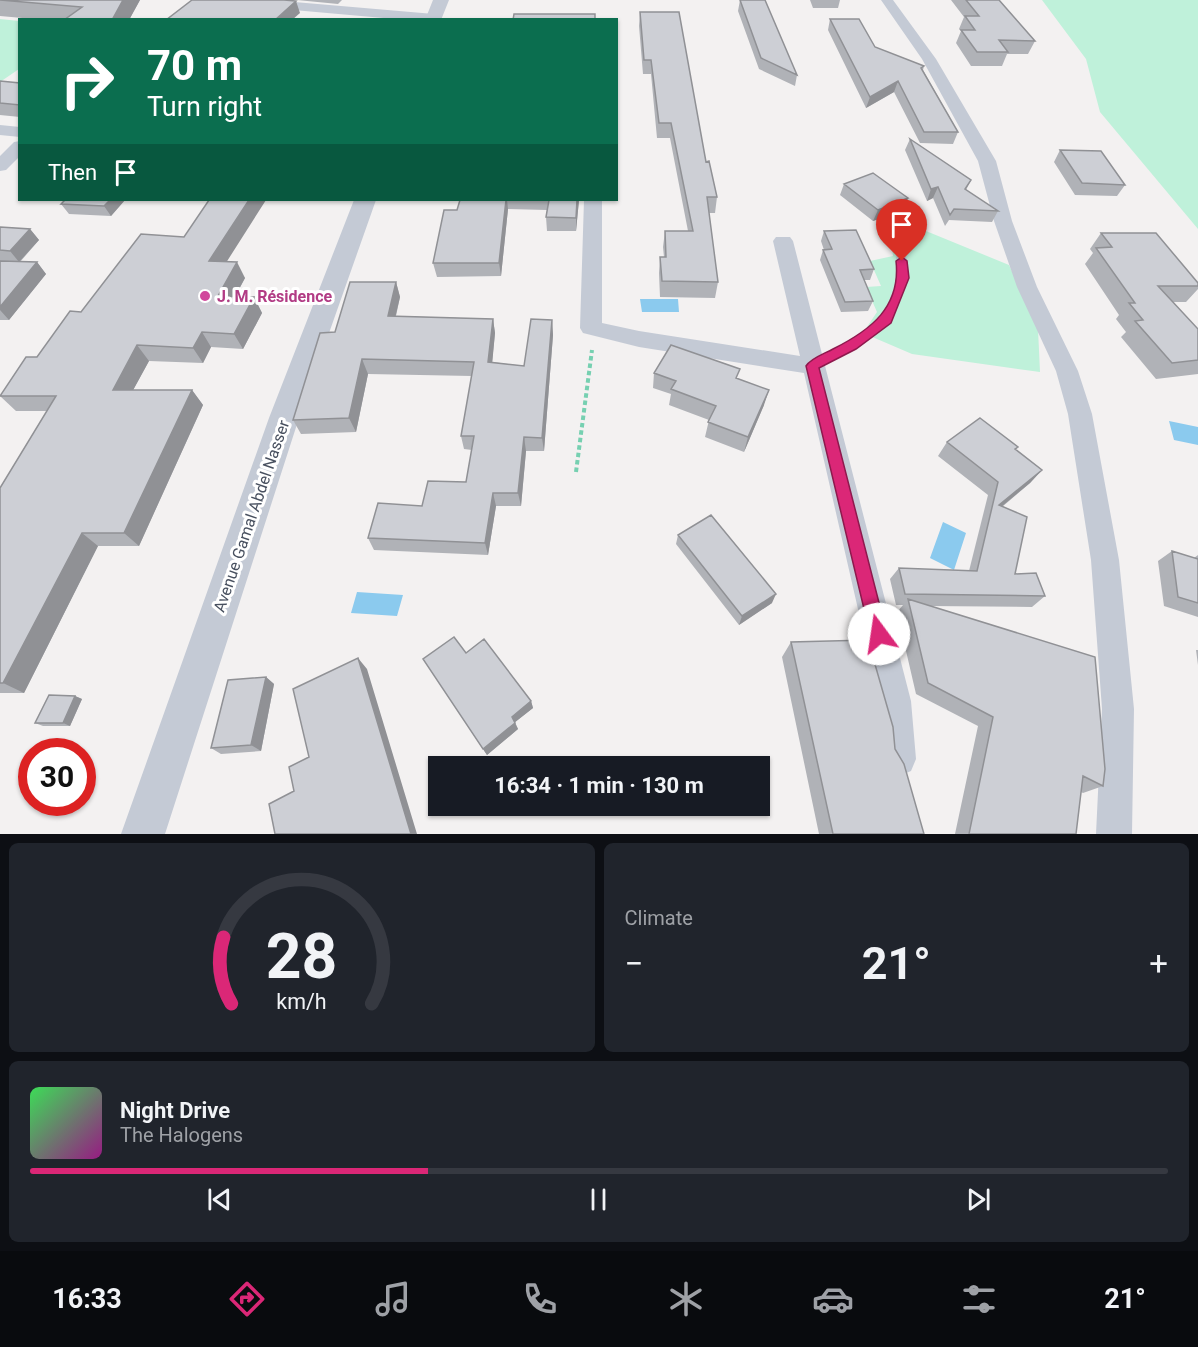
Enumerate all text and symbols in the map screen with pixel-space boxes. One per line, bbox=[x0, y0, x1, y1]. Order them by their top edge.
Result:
text: 70 m bbox=[147, 41, 242, 90]
icon: right bbox=[48, 42, 126, 120]
text: Turn right bbox=[147, 91, 262, 123]
icon: arrive bbox=[109, 156, 142, 189]
text: Then bbox=[48, 160, 97, 185]
pin bbox=[876, 199, 927, 261]
icon: arrive bbox=[885, 208, 918, 241]
place label: J. M. Résidence bbox=[217, 287, 332, 306]
marker: J. M. Résidence bbox=[198, 289, 212, 303]
street label: Avenue Gamal Abdel Nasser bbox=[210, 417, 293, 615]
position arrow bbox=[847, 602, 911, 666]
speed limit sign: 30 bbox=[18, 738, 96, 816]
text: 16:34 · 1 min · 130 m bbox=[494, 773, 704, 798]
text: Climate bbox=[625, 906, 693, 930]
text: 28 bbox=[266, 920, 338, 993]
text: 21° bbox=[862, 937, 931, 990]
text: − bbox=[625, 944, 643, 983]
text: + bbox=[1149, 944, 1168, 983]
text: km/h bbox=[277, 990, 327, 1015]
text: Night Drive bbox=[120, 1098, 230, 1123]
text: The Halogens bbox=[120, 1123, 243, 1147]
icon: previous bbox=[203, 1183, 236, 1216]
icon: pause bbox=[582, 1183, 615, 1216]
icon: next bbox=[962, 1183, 995, 1216]
icon: directions bbox=[226, 1278, 268, 1320]
icon: music bbox=[372, 1278, 414, 1320]
icon: phone bbox=[519, 1278, 561, 1320]
icon: climate bbox=[665, 1278, 707, 1320]
icon: car bbox=[812, 1278, 854, 1320]
icon: filters bbox=[958, 1278, 1000, 1320]
text: 16:33 bbox=[52, 1283, 122, 1315]
text: 21° bbox=[1104, 1283, 1146, 1315]

